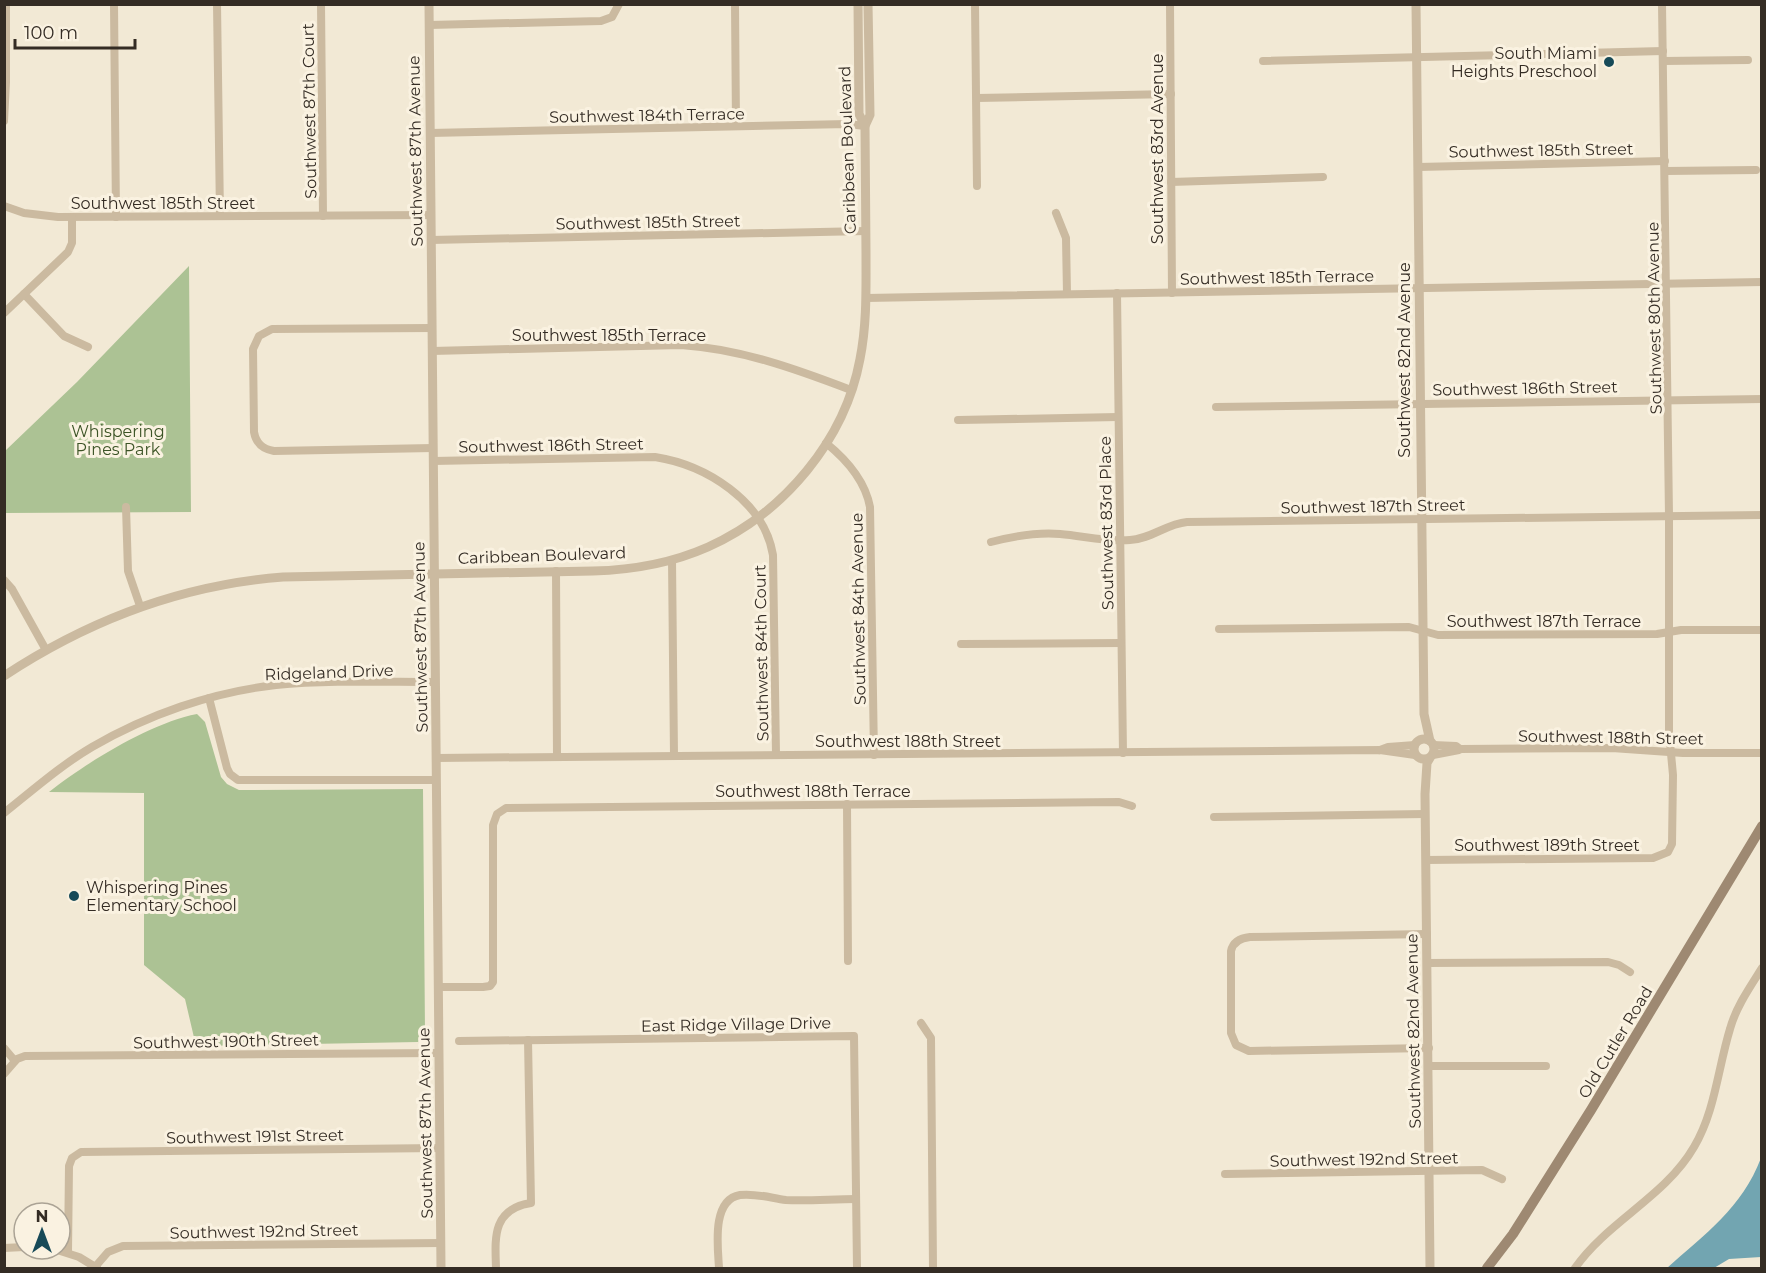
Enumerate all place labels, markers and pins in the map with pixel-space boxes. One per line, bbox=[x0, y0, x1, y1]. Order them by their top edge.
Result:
place label: South Miami Heights Preschool bbox=[1451, 44, 1597, 81]
marker: South Miami Heights Preschool bbox=[1602, 55, 1616, 69]
place label: Whispering Pines Elementary School bbox=[86, 878, 237, 915]
marker: Whispering Pines Elementary School bbox=[67, 889, 81, 903]

